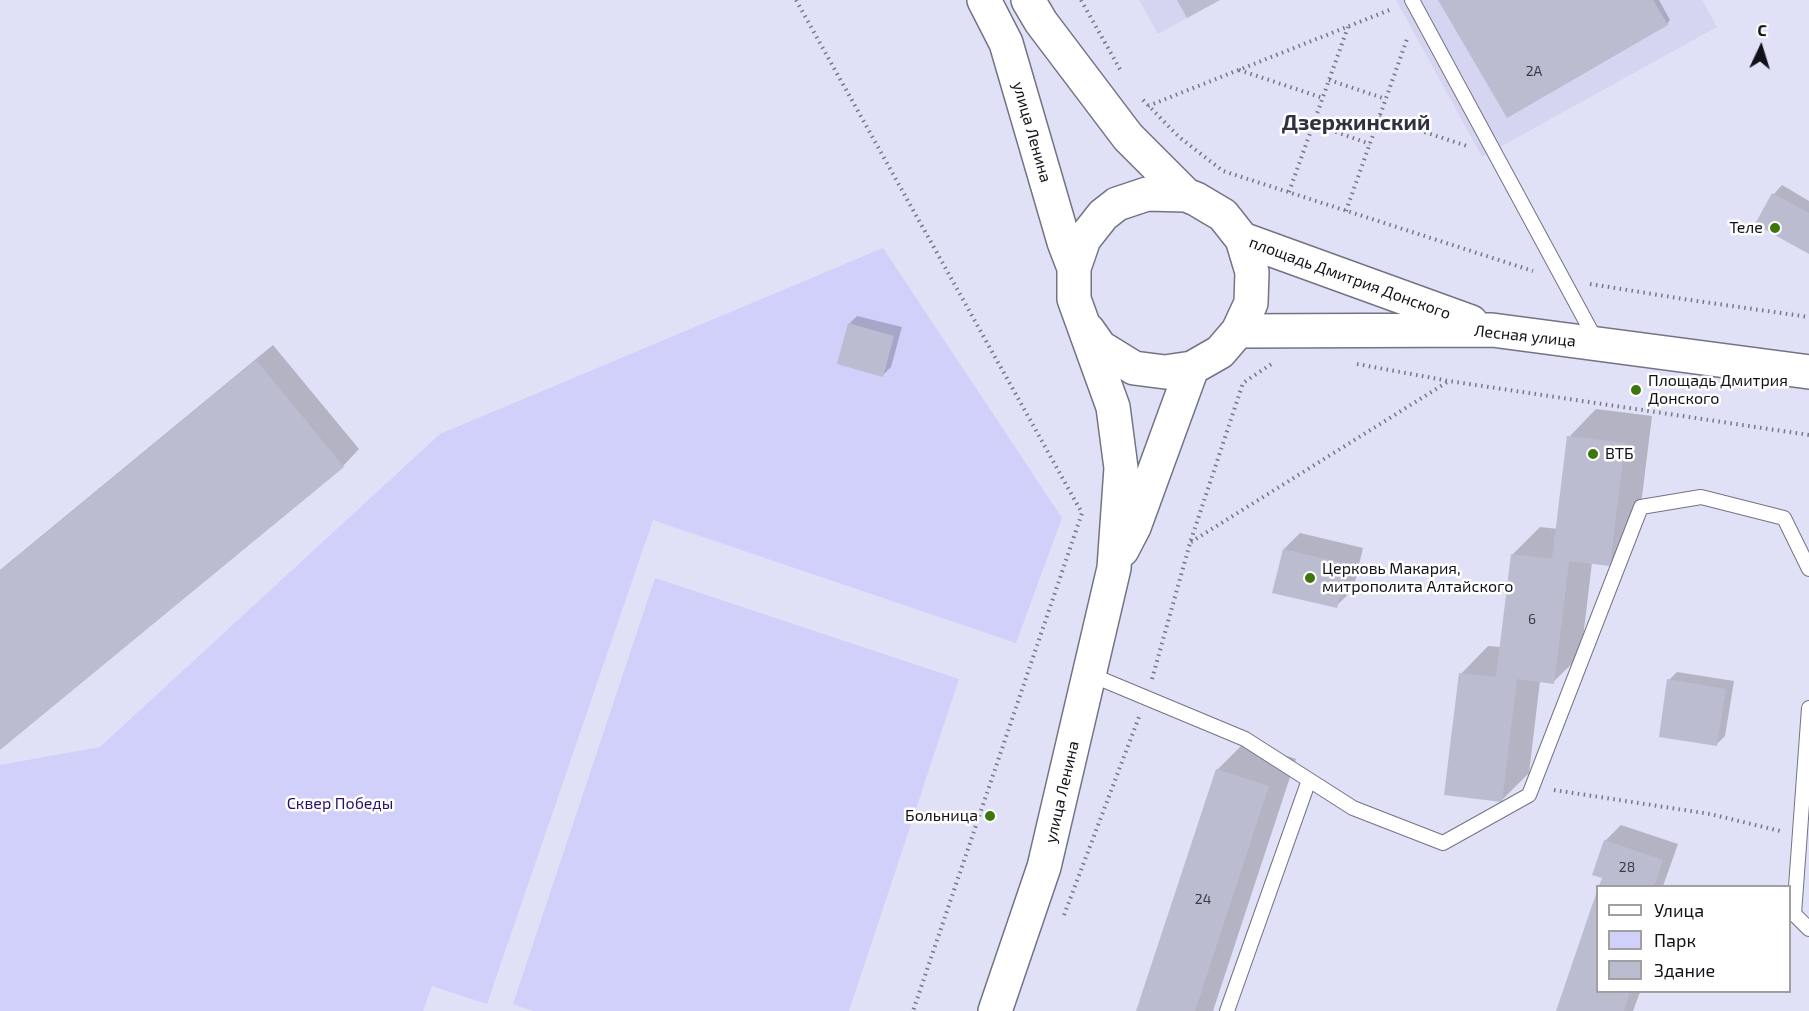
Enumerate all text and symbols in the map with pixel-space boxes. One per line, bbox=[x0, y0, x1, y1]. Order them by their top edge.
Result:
north arrow bbox=[1731, 18, 1791, 78]
text: С bbox=[1757, 20, 1768, 39]
house number: 2А bbox=[1526, 63, 1542, 79]
street label: улица Ленина bbox=[1008, 79, 1056, 185]
district label: Дзержинский bbox=[1282, 110, 1430, 136]
place label: Теле bbox=[1729, 218, 1763, 238]
marker: Теле bbox=[1768, 221, 1782, 235]
street label: площадь Дмитрия Донского bbox=[1246, 232, 1454, 324]
street label: Лесная улица bbox=[1473, 321, 1577, 351]
place label: Площадь Дмитрия Донского bbox=[1648, 371, 1788, 409]
marker: Площадь Дмитрия Донского bbox=[1629, 383, 1643, 397]
place label: ВТБ bbox=[1605, 444, 1634, 464]
marker: ВТБ bbox=[1586, 447, 1600, 461]
place label: Церковь Макария, митрополита Алтайского bbox=[1322, 559, 1513, 597]
marker: Церковь Макария, митрополита Алтайского bbox=[1303, 571, 1317, 585]
house number: 6 bbox=[1528, 611, 1536, 627]
street label: улица Ленина bbox=[1041, 739, 1083, 845]
park label: Сквер Победы bbox=[287, 794, 393, 814]
place label: Больница bbox=[905, 806, 978, 826]
marker: Больница bbox=[983, 809, 997, 823]
house number: 28 bbox=[1619, 859, 1635, 875]
legend bbox=[1596, 885, 1791, 993]
house number: 24 bbox=[1195, 891, 1211, 907]
text: Улица bbox=[1654, 899, 1704, 921]
text: Парк bbox=[1654, 929, 1696, 951]
text: Здание bbox=[1654, 959, 1715, 981]

